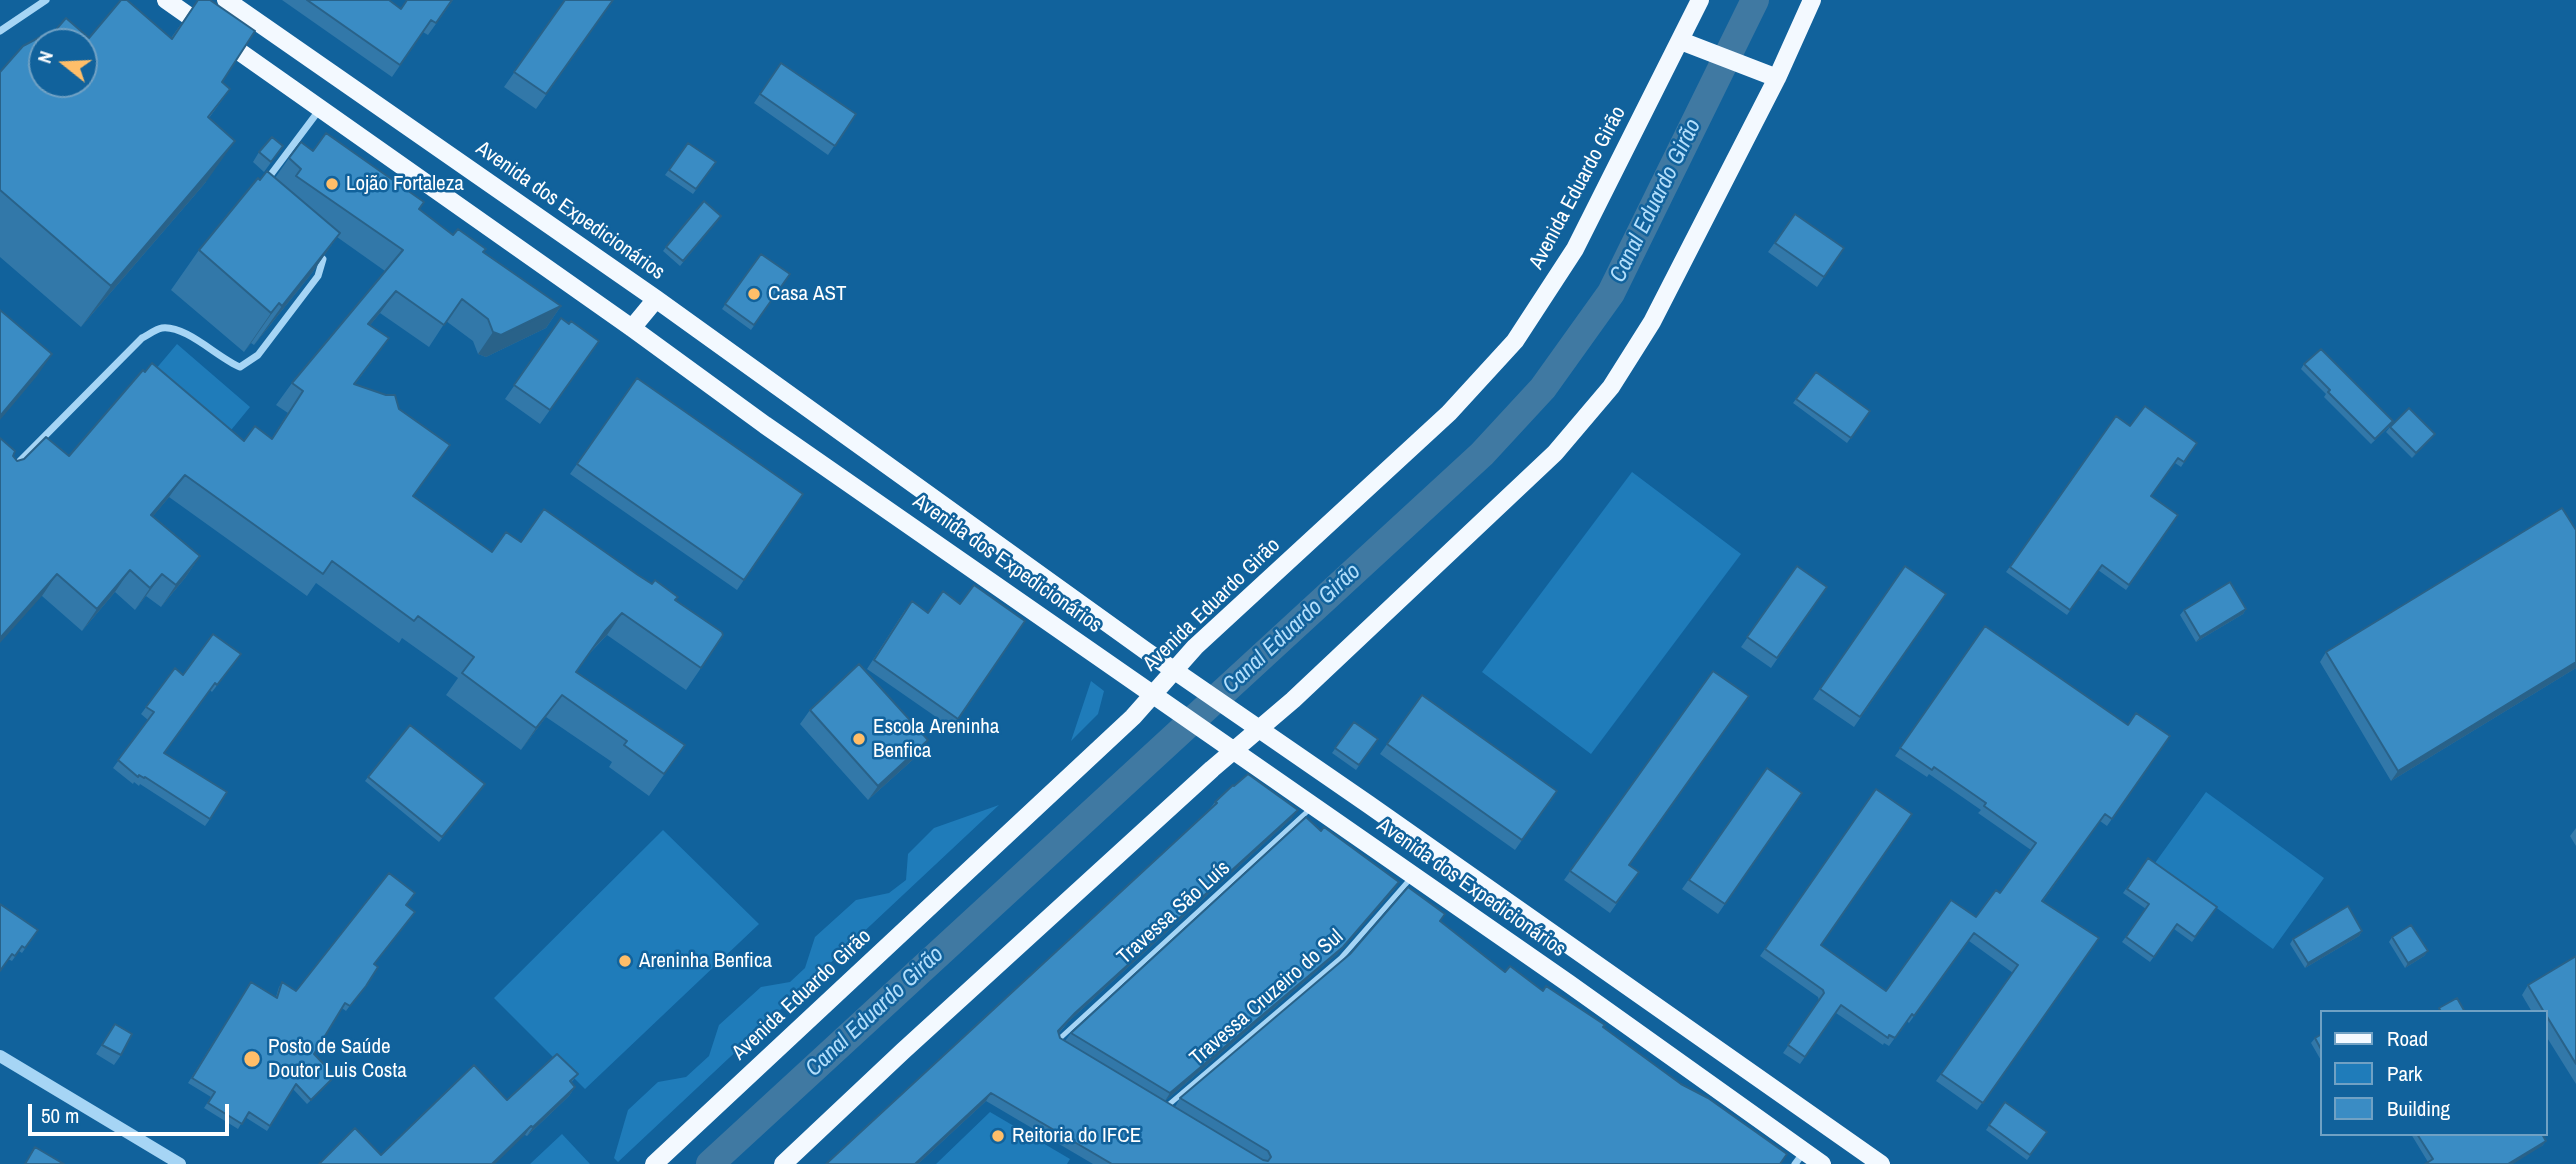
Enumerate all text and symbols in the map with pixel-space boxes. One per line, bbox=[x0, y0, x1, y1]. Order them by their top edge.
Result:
north arrow bbox=[28, 28, 98, 98]
text: N bbox=[31, 48, 59, 66]
street label: Avenida Eduardo Girão bbox=[1524, 102, 1632, 274]
water label: Canal Eduardo Girão bbox=[1605, 115, 1707, 287]
street label: Avenida dos Expedicionários bbox=[471, 136, 669, 286]
place label: Lojão Fortaleza bbox=[346, 171, 464, 197]
marker: Lojão Fortaleza bbox=[324, 176, 340, 192]
place label: Casa AST bbox=[768, 281, 846, 307]
marker: Casa AST bbox=[746, 286, 762, 302]
street label: Avenida dos Expedicionários bbox=[908, 489, 1106, 639]
street label: Avenida Eduardo Girão bbox=[1138, 533, 1286, 677]
water label: Canal Eduardo Girão bbox=[1217, 558, 1367, 700]
place label: Escola Areninha Benfica bbox=[873, 714, 999, 764]
marker: Escola Areninha Benfica bbox=[851, 731, 867, 747]
street label: Avenida dos Expedicionários bbox=[1372, 813, 1570, 963]
street label: Travessa São Luís bbox=[1112, 856, 1236, 970]
street label: Avenida Eduardo Girão bbox=[727, 924, 877, 1066]
street label: Travessa Cruzeiro do Sul bbox=[1185, 925, 1349, 1071]
water label: Canal Eduardo Girão bbox=[800, 941, 950, 1083]
place label: Areninha Benfica bbox=[639, 948, 772, 974]
marker: Areninha Benfica bbox=[617, 953, 633, 969]
legend bbox=[2320, 1010, 2548, 1136]
text: Road bbox=[2387, 1024, 2428, 1053]
place label: Posto de Saúde Doutor Luis Costa bbox=[268, 1034, 407, 1084]
marker: Posto de Saúde Doutor Luis Costa bbox=[242, 1049, 262, 1069]
text: Park bbox=[2387, 1059, 2422, 1088]
scale bar bbox=[32, 1090, 233, 1134]
text: Building bbox=[2387, 1094, 2450, 1123]
text: 50 m bbox=[41, 1101, 79, 1130]
place label: Reitoria do IFCE bbox=[1012, 1123, 1141, 1149]
marker: Reitoria do IFCE bbox=[990, 1128, 1006, 1144]

